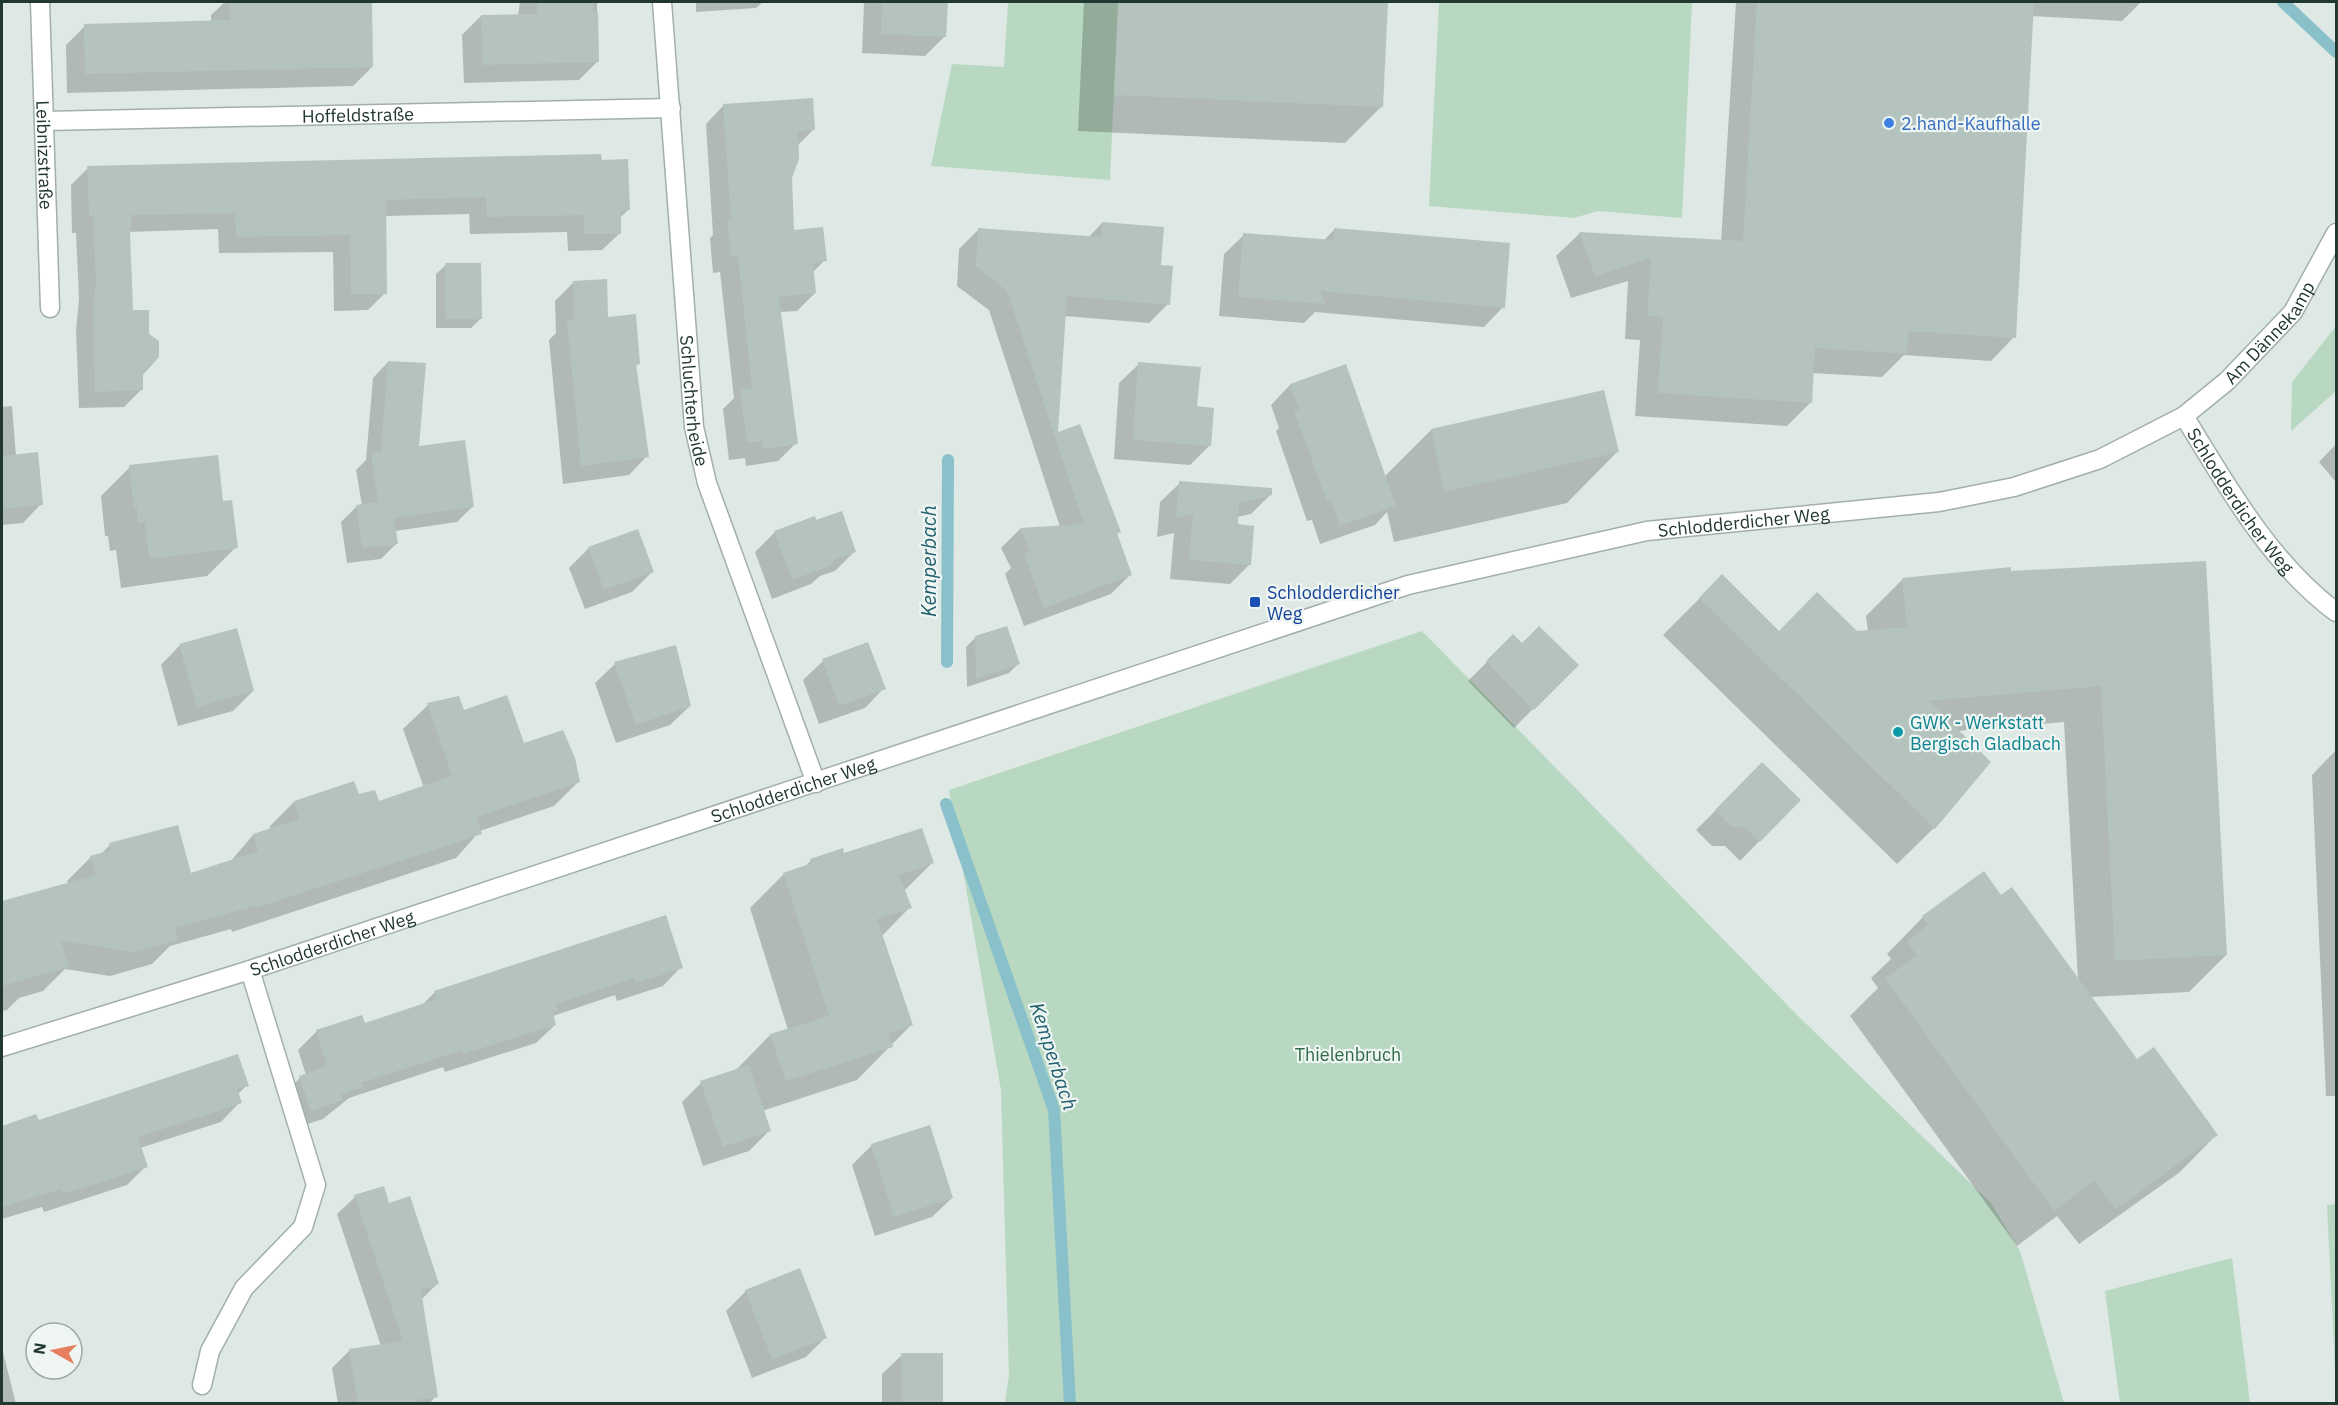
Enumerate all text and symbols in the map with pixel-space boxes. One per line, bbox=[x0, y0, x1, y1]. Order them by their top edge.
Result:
street label: Leibnizstraße bbox=[32, 100, 58, 210]
street label: Hoffeldstraße bbox=[302, 102, 414, 127]
place label: 2.hand-Kaufhalle bbox=[1901, 112, 2041, 135]
marker: 2.hand-Kaufhalle bbox=[1882, 116, 1896, 130]
street label: Am Dännekamp bbox=[2219, 277, 2319, 389]
street label: Schluchterheide bbox=[676, 334, 714, 468]
street label: Schlodderdicher Weg bbox=[2182, 423, 2299, 579]
street label: Schlodderdicher Weg bbox=[1657, 501, 1831, 541]
water label: Kemperbach bbox=[915, 505, 942, 617]
place label: Schlodderdicher Weg bbox=[1267, 581, 1400, 625]
marker: Schlodderdicher Weg bbox=[1248, 595, 1262, 609]
place label: GWK - Werkstatt Bergisch Gladbach bbox=[1910, 711, 2061, 755]
marker: GWK - Werkstatt Bergisch Gladbach bbox=[1891, 725, 1905, 739]
street label: Schlodderdicher Weg bbox=[708, 751, 879, 828]
street label: Schlodderdicher Weg bbox=[247, 905, 418, 981]
water label: Kemperbach bbox=[1024, 999, 1084, 1113]
park label: Thielenbruch bbox=[1295, 1043, 1401, 1066]
north arrow bbox=[24, 1321, 84, 1381]
text: N bbox=[28, 1341, 50, 1356]

